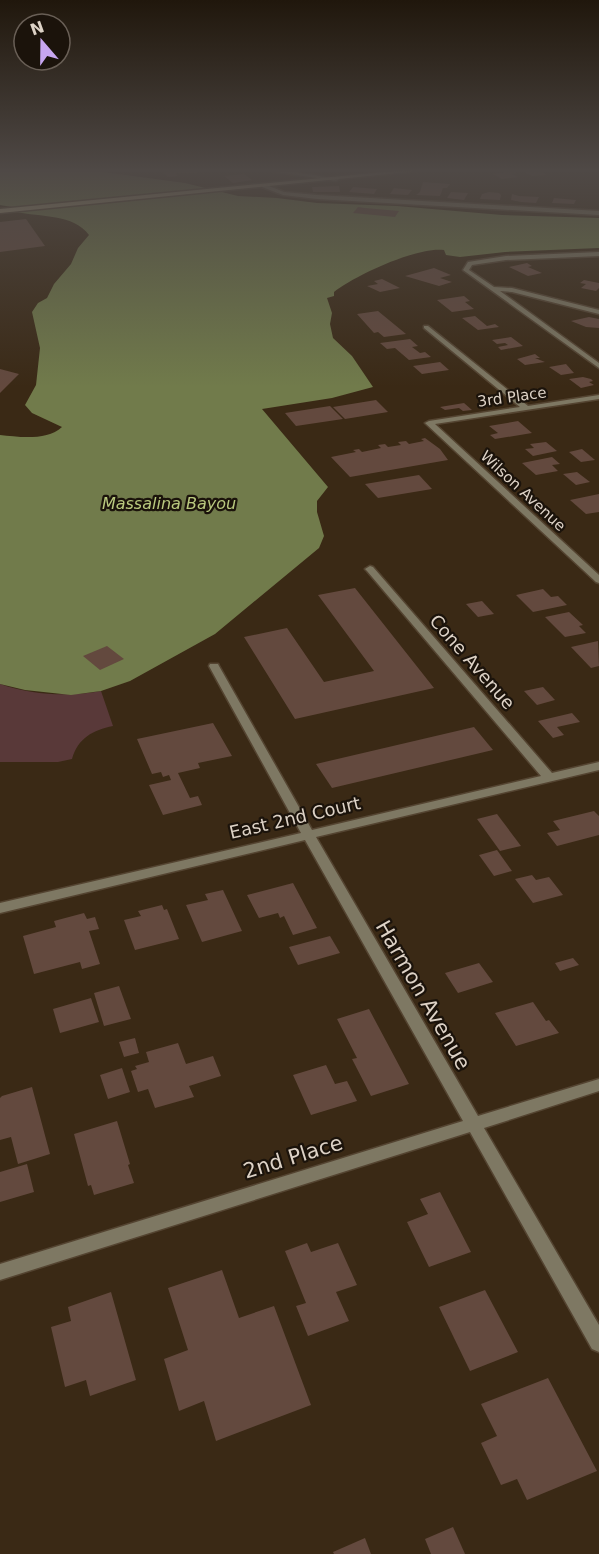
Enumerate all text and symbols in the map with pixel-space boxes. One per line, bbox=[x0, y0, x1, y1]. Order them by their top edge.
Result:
north arrow bbox=[12, 12, 72, 72]
text: N bbox=[27, 17, 47, 40]
street label: 3rd Place bbox=[476, 383, 548, 411]
street label: Wilson Avenue bbox=[477, 447, 569, 535]
water label: Massalina Bayou bbox=[102, 494, 236, 513]
street label: Cone Avenue bbox=[426, 610, 519, 713]
street label: East 2nd Court bbox=[227, 792, 363, 843]
street label: Harmon Avenue bbox=[371, 916, 475, 1074]
street label: 2nd Place bbox=[240, 1131, 346, 1183]

